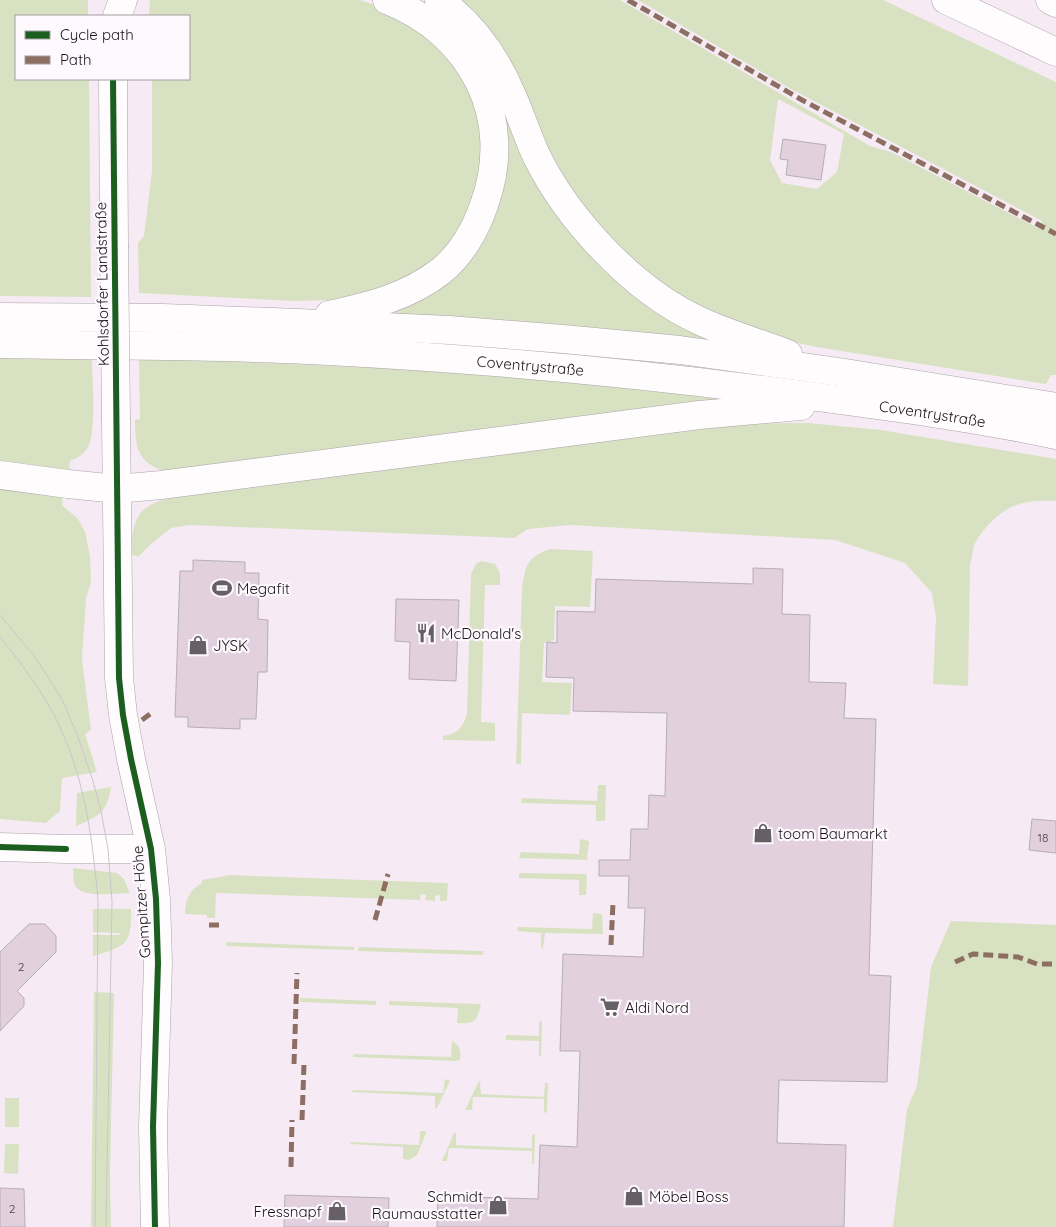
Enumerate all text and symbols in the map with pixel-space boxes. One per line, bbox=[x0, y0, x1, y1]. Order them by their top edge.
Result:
legend bbox=[15, 15, 190, 80]
text: Cycle path bbox=[60, 25, 134, 44]
text: Path bbox=[60, 50, 92, 69]
street label: Kohlsdorfer Landstraße bbox=[91, 202, 113, 366]
street label: Coventrystraße bbox=[476, 351, 585, 379]
street label: Coventrystraße bbox=[878, 396, 987, 431]
sports icon: Megafit bbox=[211, 577, 233, 599]
place label: Megafit bbox=[237, 579, 290, 598]
restaurant icon: McDonald's bbox=[415, 622, 437, 644]
place label: McDonald's bbox=[441, 624, 521, 643]
shop icon: JYSK bbox=[187, 634, 209, 656]
place label: JYSK bbox=[213, 636, 248, 655]
shop icon: toom Baumarkt bbox=[752, 822, 774, 844]
place label: toom Baumarkt bbox=[778, 824, 888, 843]
house number: 18 bbox=[1038, 830, 1048, 845]
street label: Gompitzer Höhe bbox=[128, 845, 154, 959]
house number: 2 bbox=[18, 959, 25, 974]
supermarket icon: Aldi Nord bbox=[599, 996, 621, 1018]
place label: Aldi Nord bbox=[625, 998, 689, 1017]
shop icon: Möbel Boss bbox=[623, 1185, 645, 1207]
place label: Schmidt Raumausstatter bbox=[372, 1187, 483, 1223]
place label: Möbel Boss bbox=[649, 1187, 728, 1206]
shop icon: Schmidt Raumausstatter bbox=[487, 1194, 509, 1216]
shop icon: Fressnapf bbox=[326, 1200, 348, 1222]
house number: 2 bbox=[9, 1201, 16, 1216]
place label: Fressnapf bbox=[253, 1202, 323, 1221]

